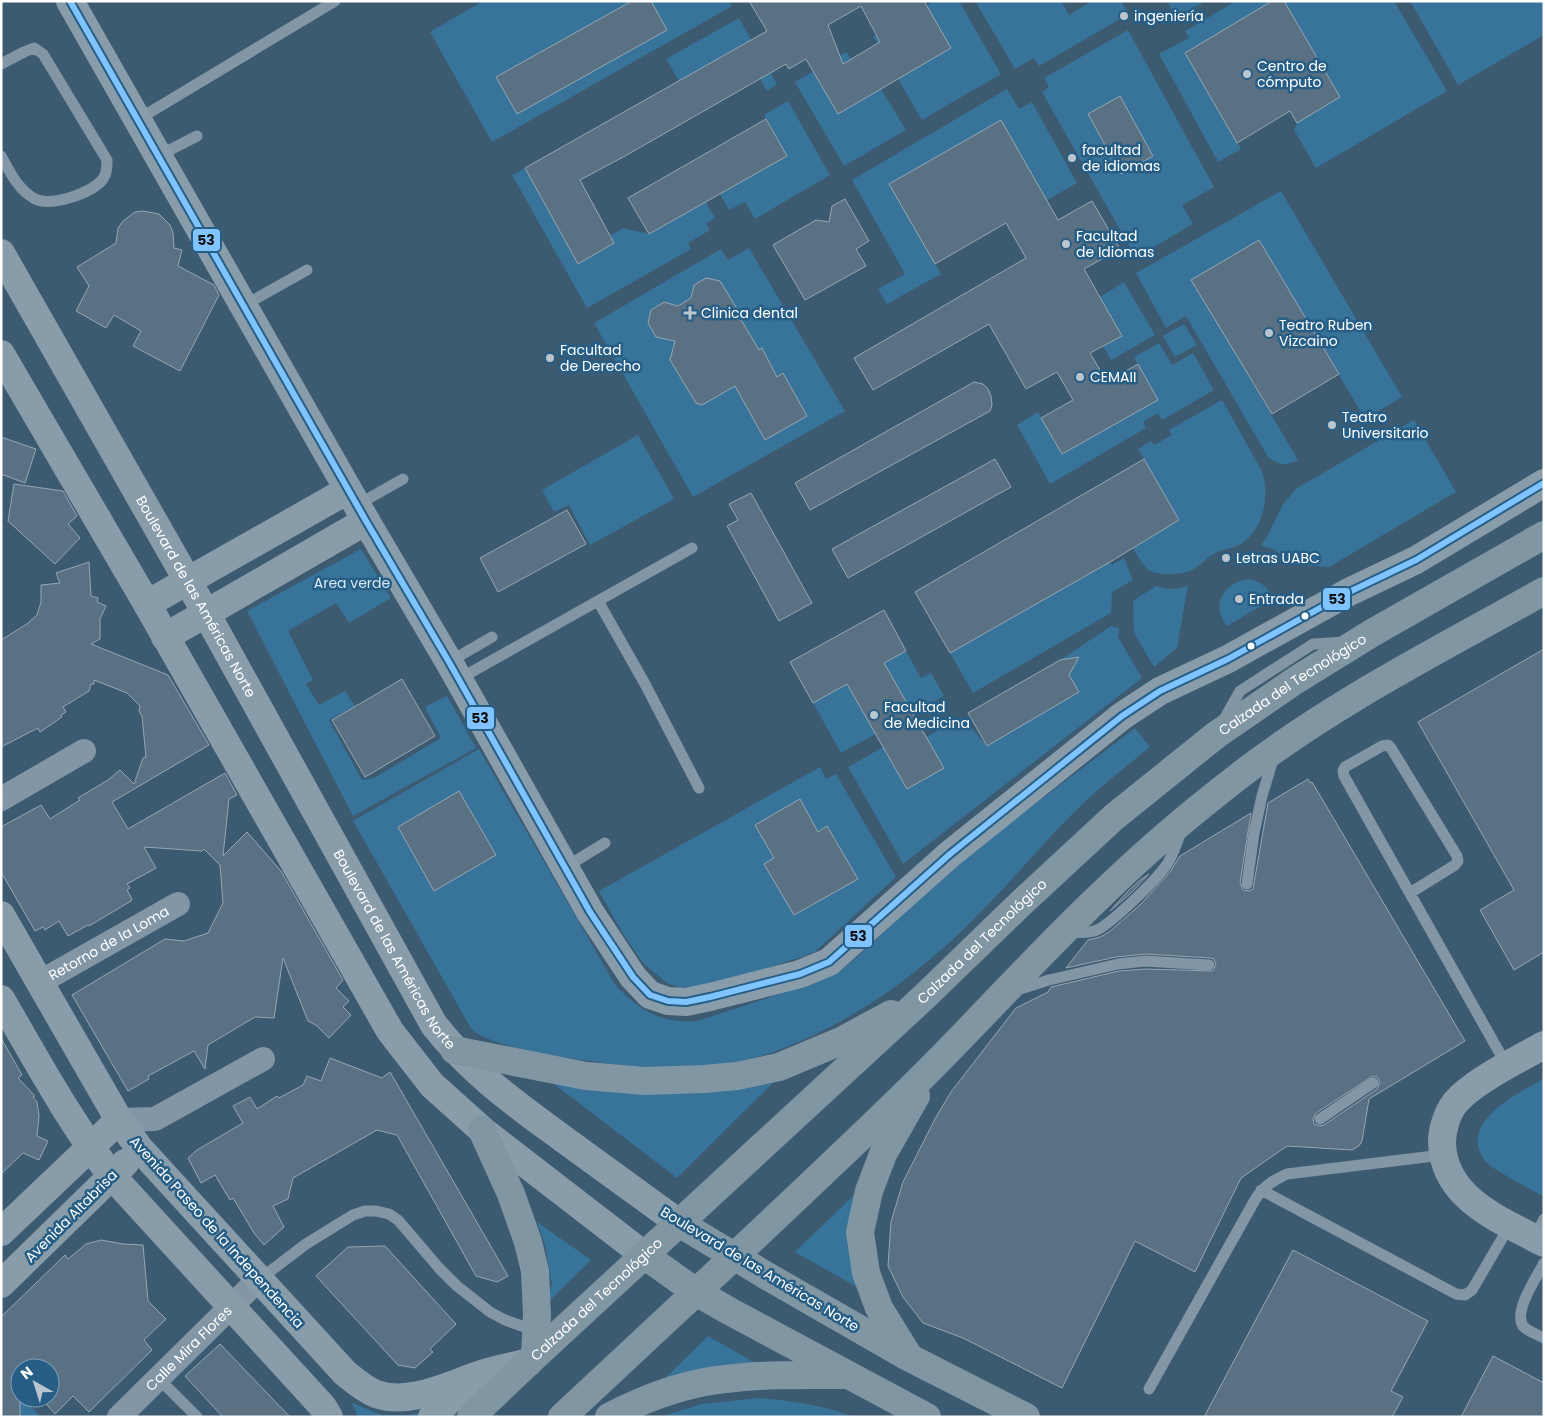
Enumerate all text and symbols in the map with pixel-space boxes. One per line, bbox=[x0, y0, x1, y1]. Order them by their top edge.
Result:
place label: ingeniería bbox=[1134, 6, 1204, 26]
marker: ingeniería bbox=[1118, 10, 1130, 22]
place label: Centro de cómputo bbox=[1257, 56, 1327, 92]
marker: Centro de cómputo bbox=[1241, 68, 1253, 80]
place label: facultad de idiomas bbox=[1082, 140, 1160, 176]
marker: facultad de idiomas bbox=[1066, 152, 1078, 164]
place label: Facultad de Idiomas bbox=[1076, 226, 1154, 262]
line badge: 53 bbox=[192, 228, 221, 252]
text: 53 bbox=[197, 230, 215, 250]
marker: Facultad de Idiomas bbox=[1060, 238, 1072, 250]
place label: Clinica dental bbox=[701, 303, 798, 323]
marker: Clinica dental bbox=[683, 306, 697, 320]
place label: Teatro Ruben Vizcaino bbox=[1279, 315, 1372, 351]
marker: Teatro Ruben Vizcaino bbox=[1263, 327, 1275, 339]
place label: Facultad de Derecho bbox=[560, 340, 641, 376]
marker: Facultad de Derecho bbox=[544, 352, 556, 364]
place label: CEMAII bbox=[1090, 367, 1136, 387]
marker: CEMAII bbox=[1074, 371, 1086, 383]
place label: Teatro Universitario bbox=[1342, 407, 1429, 443]
marker: Teatro Universitario bbox=[1326, 419, 1338, 431]
street label: Boulevard de las Américas Norte bbox=[131, 492, 261, 701]
place label: Letras UABC bbox=[1236, 548, 1320, 568]
marker: Letras UABC bbox=[1220, 552, 1232, 564]
park label: Area verde bbox=[314, 573, 391, 593]
line badge: 53 bbox=[1322, 587, 1351, 611]
place label: Entrada bbox=[1249, 589, 1304, 609]
text: 53 bbox=[1328, 589, 1346, 609]
marker: Entrada bbox=[1233, 593, 1245, 605]
unlabelled marker bbox=[1300, 611, 1310, 621]
street label: Calzada del Tecnológico bbox=[1215, 629, 1370, 740]
unlabelled marker bbox=[1246, 641, 1256, 651]
place label: Facultad de Medicina bbox=[884, 697, 970, 733]
line badge: 53 bbox=[466, 706, 495, 730]
text: 53 bbox=[471, 708, 489, 728]
marker: Facultad de Medicina bbox=[868, 709, 880, 721]
street label: Boulevard de las Américas Norte bbox=[329, 846, 461, 1054]
street label: Calzada del Tecnológico bbox=[913, 874, 1051, 1009]
street label: Retorno de la Loma bbox=[45, 901, 173, 985]
line badge: 53 bbox=[844, 924, 873, 948]
text: 53 bbox=[849, 926, 867, 946]
street label: Avenida Paseo de la Independencia bbox=[125, 1132, 309, 1332]
street label: Avenida Altabrisa bbox=[20, 1165, 122, 1267]
street label: Boulevard de las Américas Norte bbox=[657, 1202, 863, 1337]
street label: Calzada del Tecnológico bbox=[526, 1233, 667, 1365]
street label: Calle Mira Flores bbox=[141, 1301, 237, 1395]
north arrow bbox=[10, 1358, 60, 1408]
text: N bbox=[16, 1362, 37, 1384]

